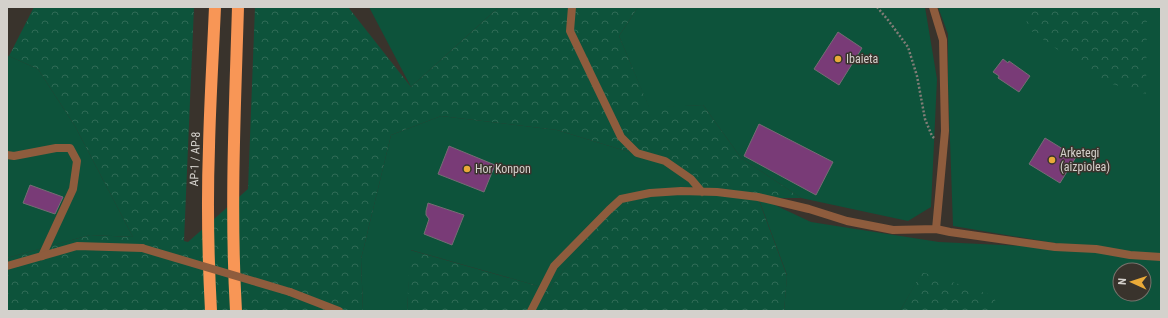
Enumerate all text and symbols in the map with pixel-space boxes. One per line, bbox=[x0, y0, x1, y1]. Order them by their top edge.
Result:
place label: Ibaieta bbox=[846, 52, 879, 66]
marker: Ibaieta bbox=[833, 54, 843, 64]
street label: AP-1 / AP-8 bbox=[187, 131, 203, 187]
place label: Arketegi (aizpiolea) bbox=[1060, 146, 1110, 174]
marker: Arketegi (aizpiolea) bbox=[1047, 155, 1057, 165]
place label: Hor Konpon bbox=[475, 162, 531, 176]
marker: Hor Konpon bbox=[462, 164, 472, 174]
north arrow bbox=[1112, 262, 1152, 302]
text: N bbox=[1116, 278, 1129, 285]

